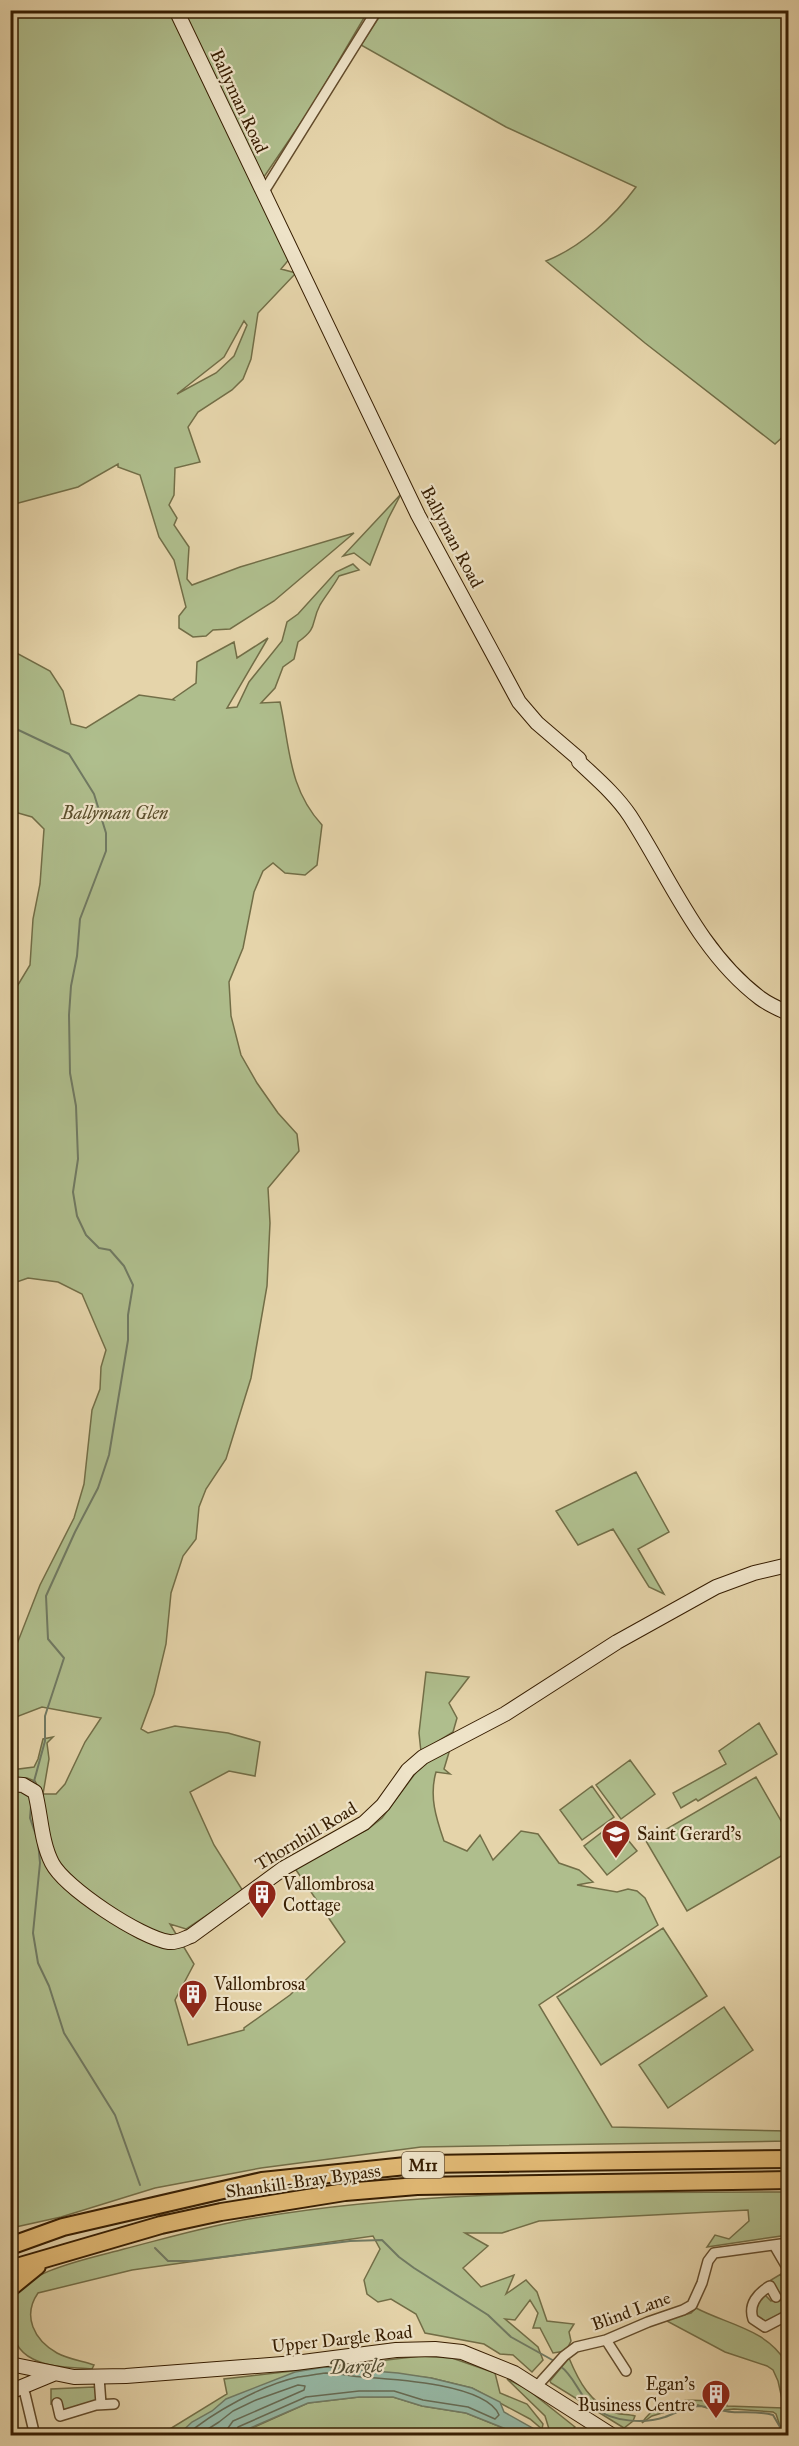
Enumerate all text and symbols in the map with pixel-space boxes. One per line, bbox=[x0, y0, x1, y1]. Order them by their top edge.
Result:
street label: Ballyman Road bbox=[205, 46, 273, 156]
street label: Ballyman Road bbox=[416, 482, 488, 592]
park label: Ballyman Glen bbox=[61, 802, 169, 824]
street label: Thornhill Road bbox=[251, 1797, 361, 1875]
school or university icon: Saint Gerard's bbox=[600, 1818, 632, 1860]
place label: Saint Gerard's bbox=[637, 1823, 741, 1845]
place label: Vallombrosa Cottage bbox=[282, 1873, 375, 1917]
building icon: Vallombrosa Cottage bbox=[246, 1878, 278, 1920]
place label: Vallombrosa House bbox=[213, 1973, 306, 2016]
building icon: Vallombrosa House bbox=[177, 1978, 209, 2020]
road number: M11 bbox=[402, 2152, 444, 2178]
street label: Shankill-Bray Bypass bbox=[224, 2159, 382, 2203]
street label: Blind Lane bbox=[588, 2287, 674, 2335]
street label: Upper Dargle Road bbox=[270, 2321, 414, 2358]
water label: Dargle bbox=[328, 2353, 385, 2379]
place label: Egan's Business Centre bbox=[578, 2373, 695, 2416]
building icon: Egan's Business Centre bbox=[700, 2378, 732, 2420]

